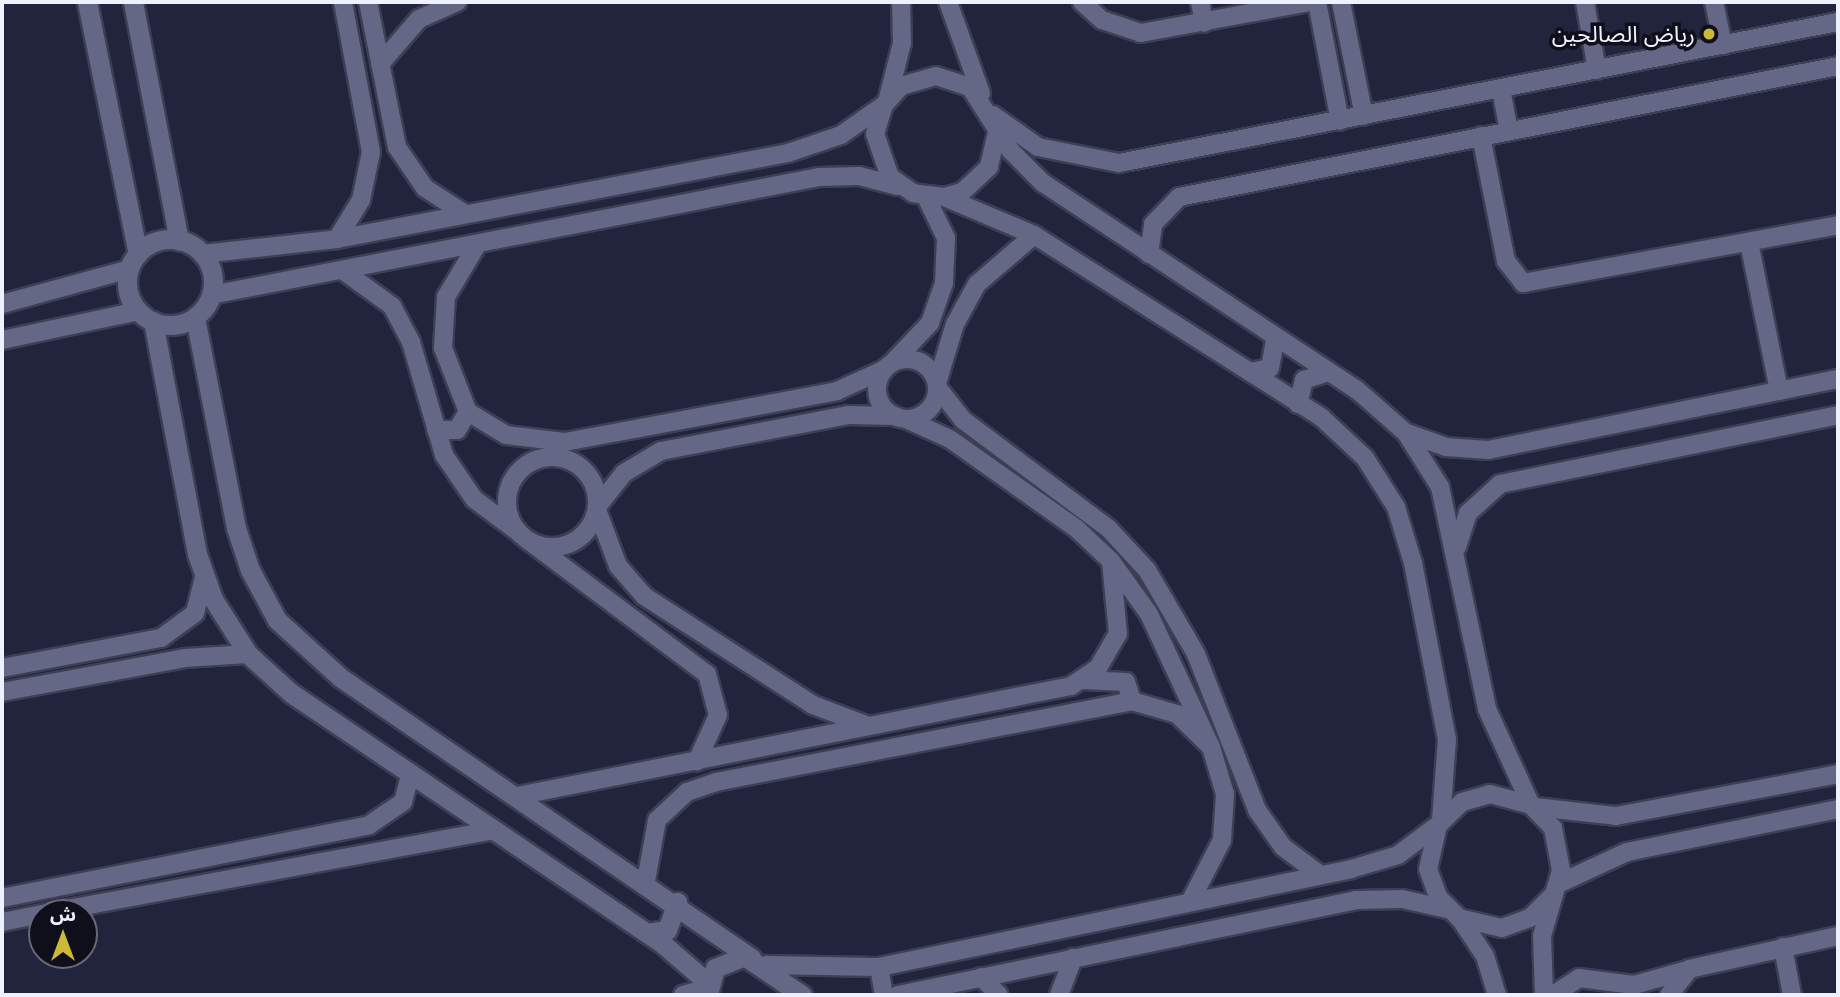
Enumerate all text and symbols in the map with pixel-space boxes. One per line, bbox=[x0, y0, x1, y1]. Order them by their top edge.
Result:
place label: رياض الصالحين bbox=[1552, 20, 1695, 48]
marker: رياض الصالحين bbox=[1701, 26, 1717, 42]
north arrow bbox=[28, 899, 98, 969]
text: ش bbox=[50, 902, 76, 927]

